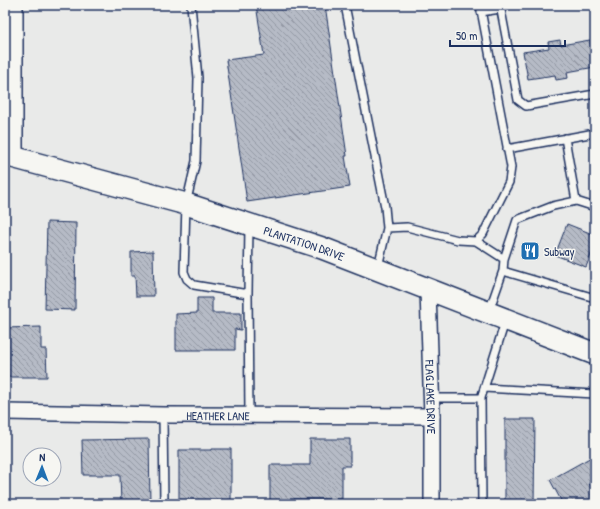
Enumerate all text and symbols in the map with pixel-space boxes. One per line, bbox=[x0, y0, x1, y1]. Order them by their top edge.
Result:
scale bar bbox=[450, 22, 565, 48]
text: 50 m bbox=[456, 27, 477, 44]
street label: PLANTATION DRIVE bbox=[262, 221, 348, 265]
restaurant icon: Subway bbox=[519, 240, 541, 262]
place label: Subway bbox=[544, 243, 575, 260]
street label: FLAG LAKE DRIVE bbox=[422, 359, 441, 435]
street label: HEATHER LANE bbox=[186, 407, 250, 424]
north arrow bbox=[22, 447, 62, 487]
text: N bbox=[39, 450, 45, 464]

